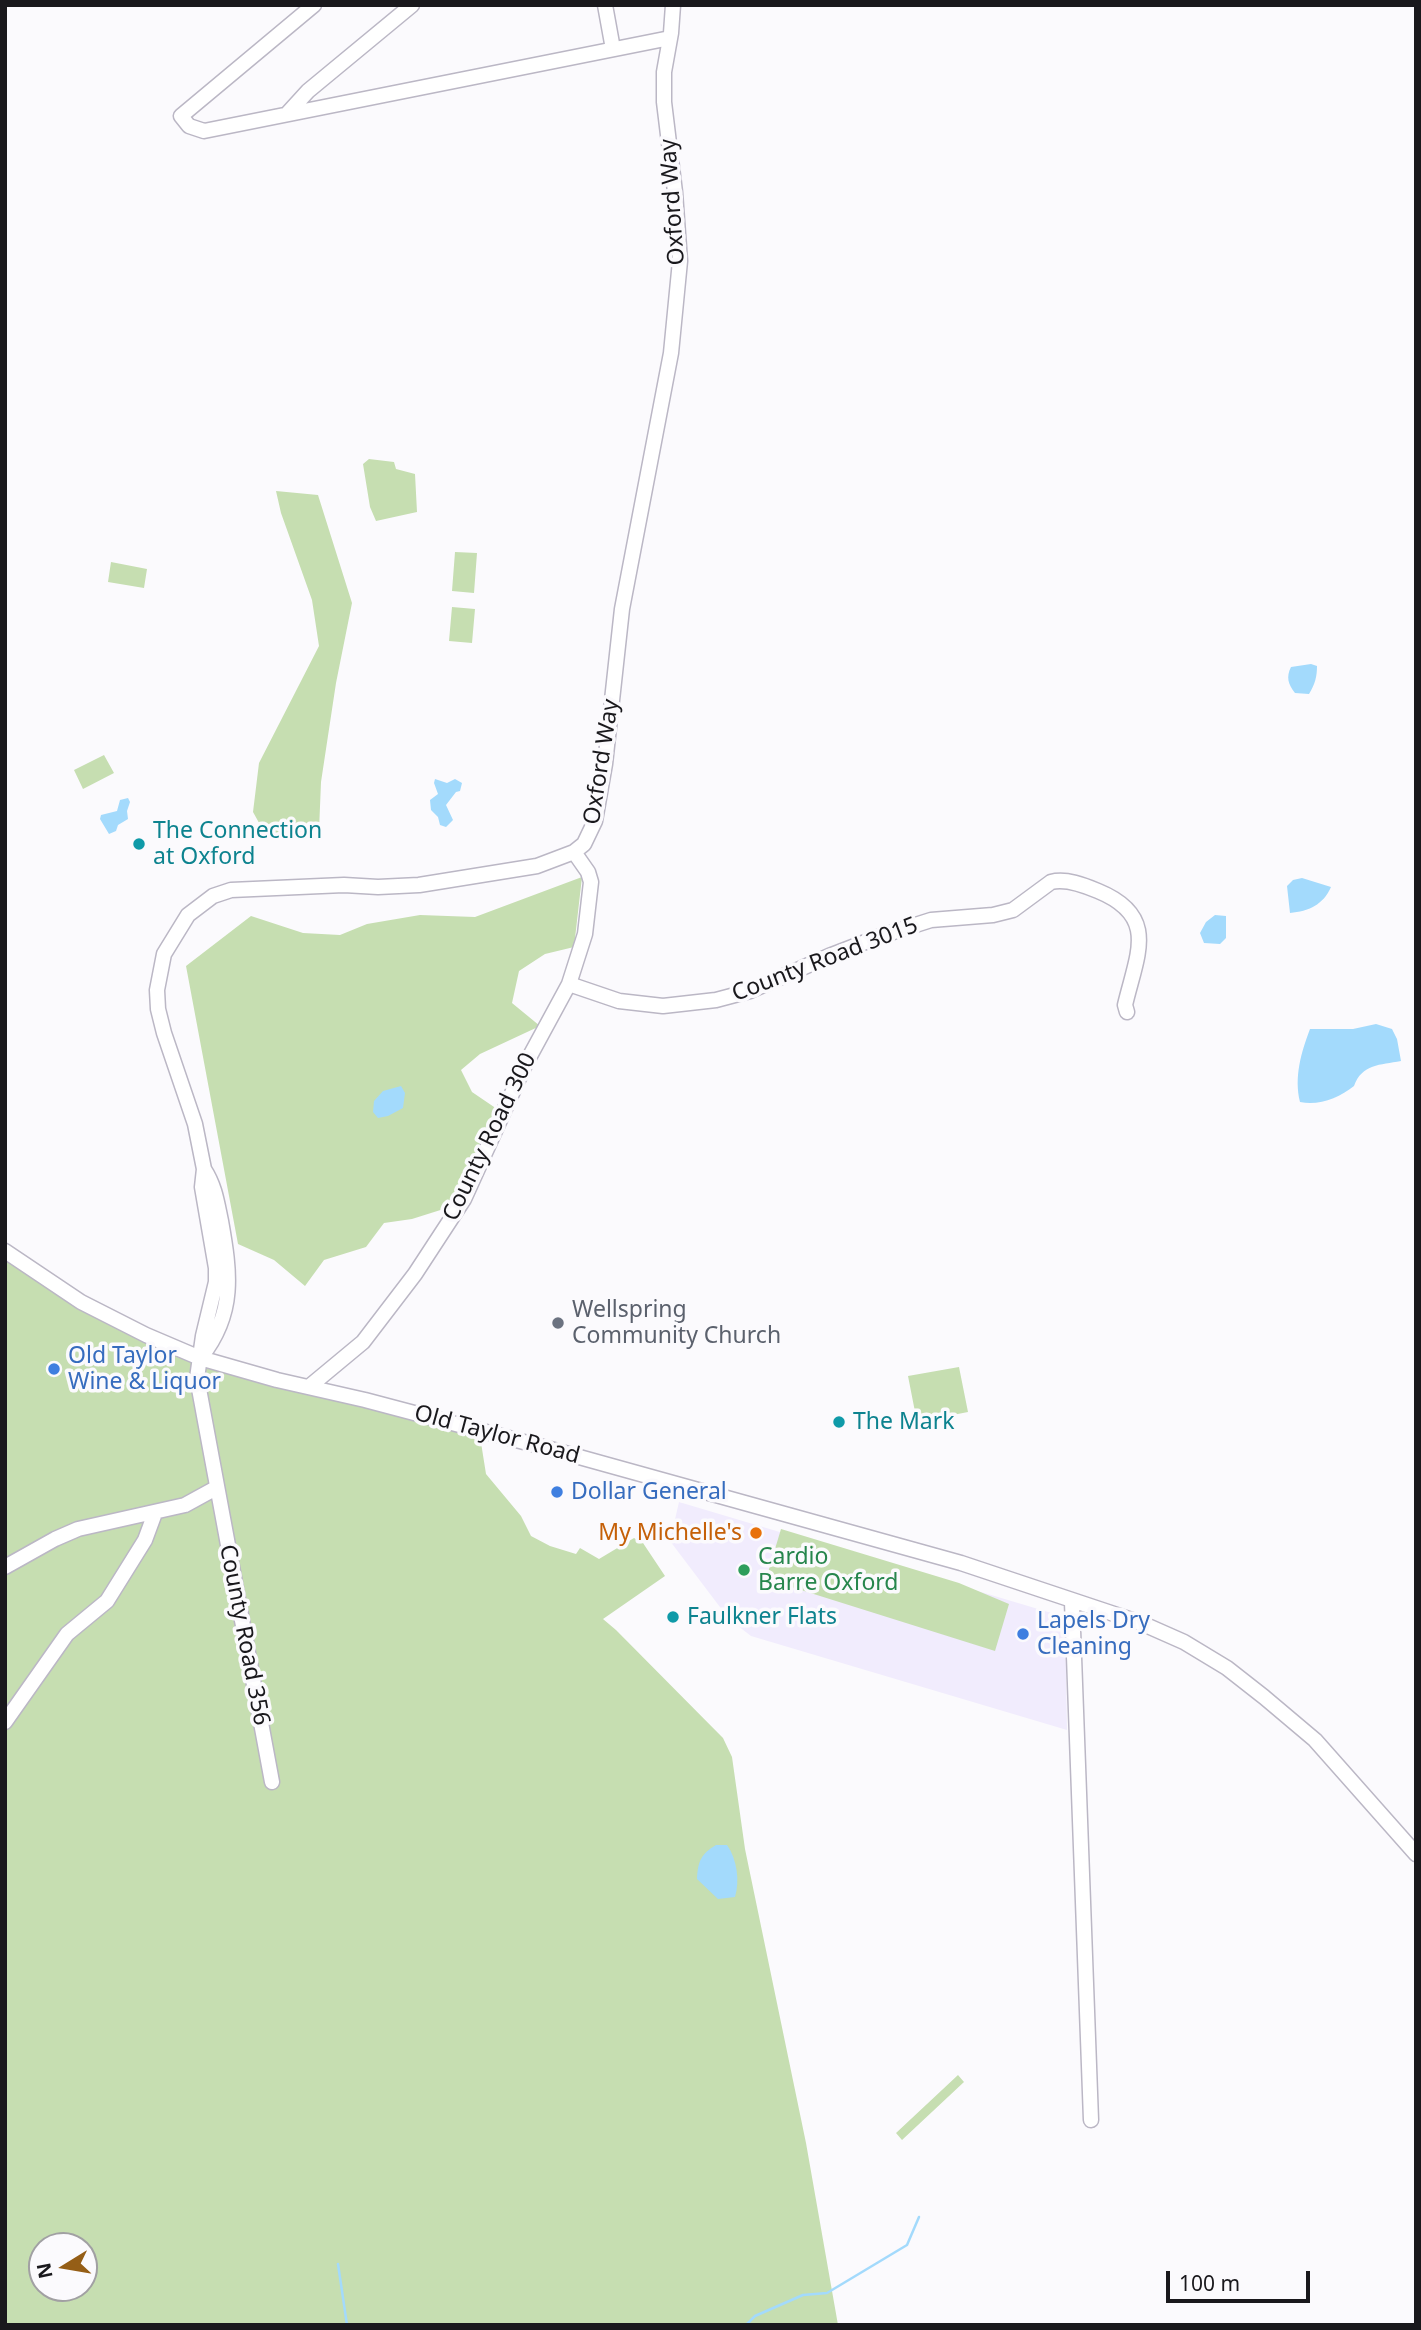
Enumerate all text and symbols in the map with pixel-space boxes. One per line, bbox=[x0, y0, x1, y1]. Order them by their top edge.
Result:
street label: Oxford Way bbox=[655, 138, 691, 266]
street label: Oxford Way bbox=[578, 697, 626, 827]
place label: The Connection at Oxford bbox=[153, 817, 322, 871]
marker: The Connection at Oxford bbox=[131, 836, 147, 852]
street label: County Road 3015 bbox=[728, 912, 922, 1008]
street label: County Road 300 bbox=[437, 1048, 543, 1226]
place label: Wellspring Community Church bbox=[572, 1296, 781, 1350]
marker: Wellspring Community Church bbox=[550, 1315, 566, 1331]
place label: Old Taylor Wine & Liquor bbox=[68, 1342, 221, 1396]
marker: Old Taylor Wine & Liquor bbox=[46, 1361, 62, 1377]
street label: Old Taylor Road bbox=[411, 1400, 583, 1470]
place label: The Mark bbox=[853, 1408, 954, 1436]
marker: The Mark bbox=[831, 1414, 847, 1430]
place label: Dollar General bbox=[571, 1478, 727, 1506]
marker: Dollar General bbox=[549, 1484, 565, 1500]
place label: My Michelle's bbox=[598, 1519, 742, 1547]
marker: My Michelle's bbox=[748, 1525, 764, 1541]
street label: County Road 356 bbox=[213, 1542, 275, 1728]
place label: Cardio Barre Oxford bbox=[758, 1543, 898, 1597]
marker: Cardio Barre Oxford bbox=[736, 1562, 752, 1578]
place label: Faulkner Flats bbox=[687, 1603, 837, 1631]
place label: Lapels Dry Cleaning bbox=[1037, 1607, 1150, 1661]
marker: Faulkner Flats bbox=[665, 1609, 681, 1625]
marker: Lapels Dry Cleaning bbox=[1015, 1626, 1031, 1642]
north arrow bbox=[28, 2232, 98, 2302]
scale bar bbox=[1169, 2256, 1312, 2300]
text: N bbox=[30, 2261, 59, 2281]
text: 100 m bbox=[1179, 2269, 1240, 2297]

